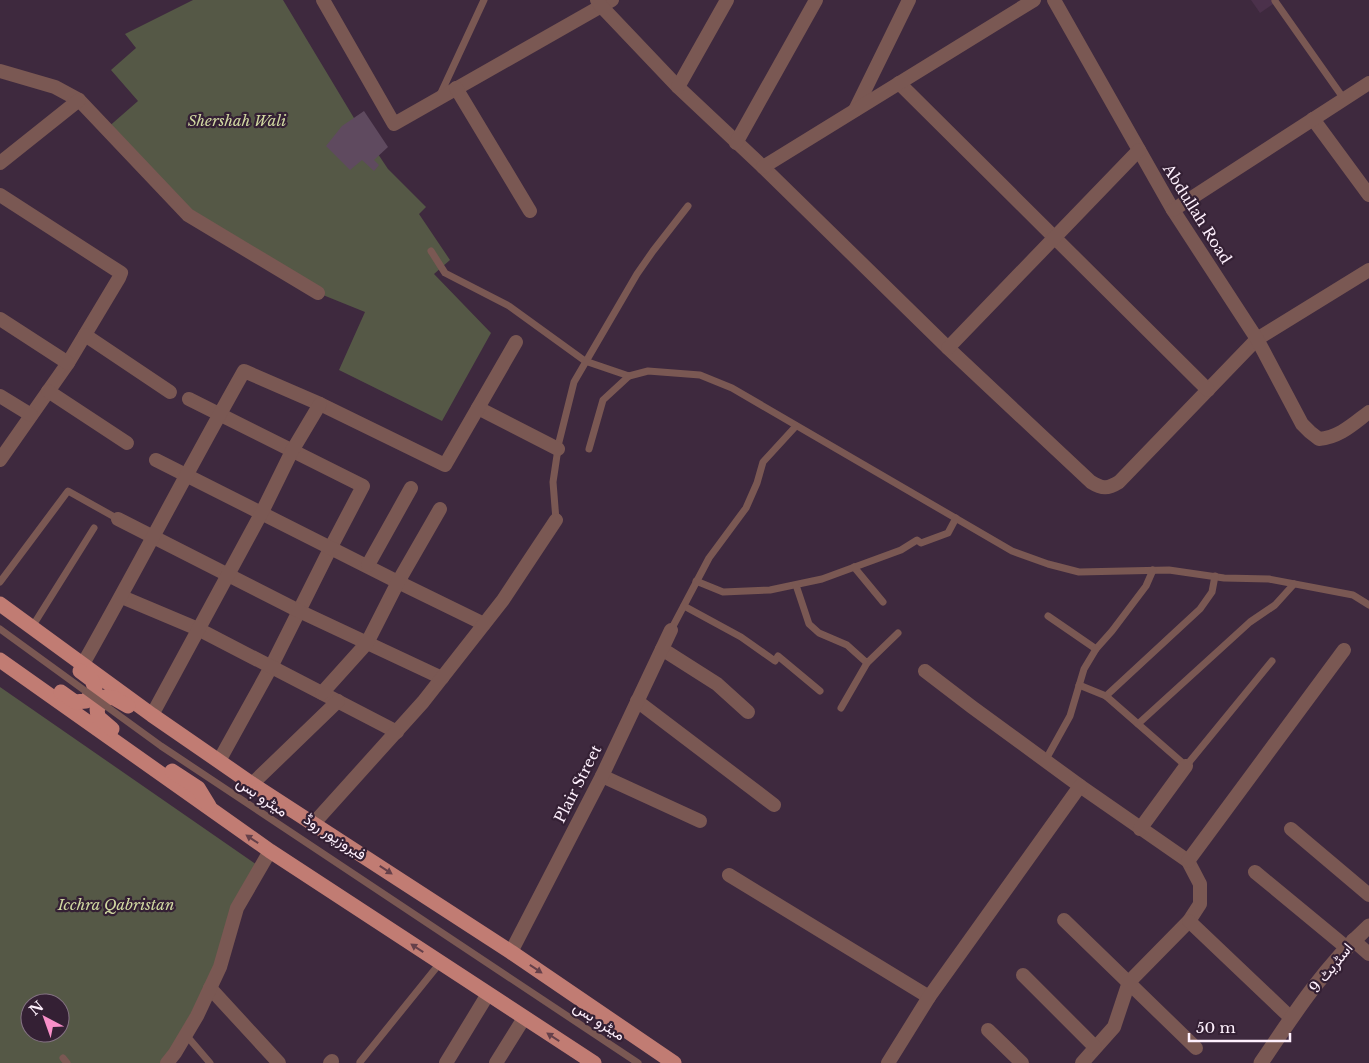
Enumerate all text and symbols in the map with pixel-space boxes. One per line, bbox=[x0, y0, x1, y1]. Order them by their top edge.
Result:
park label: Shershah Wali bbox=[188, 111, 287, 130]
street label: Abdullah Road bbox=[1159, 159, 1236, 267]
street label: Plair Street bbox=[550, 741, 605, 826]
street label: میٹرو بس bbox=[232, 772, 292, 822]
street label: فیروزپور روڈ bbox=[300, 809, 370, 865]
one-way arrow bbox=[245, 834, 259, 844]
one-way arrow bbox=[379, 865, 393, 875]
park label: Icchra Qabristan bbox=[57, 895, 174, 914]
street label: اسٹریٹ 9 bbox=[1305, 939, 1356, 996]
one-way arrow bbox=[410, 943, 424, 952]
one-way arrow bbox=[529, 964, 543, 974]
north arrow bbox=[20, 993, 70, 1043]
text: N bbox=[26, 997, 47, 1019]
street label: میٹرو بس bbox=[569, 997, 629, 1045]
scale bar bbox=[1189, 1010, 1290, 1042]
text: 50 m bbox=[1196, 1018, 1236, 1037]
one-way arrow bbox=[546, 1032, 560, 1041]

